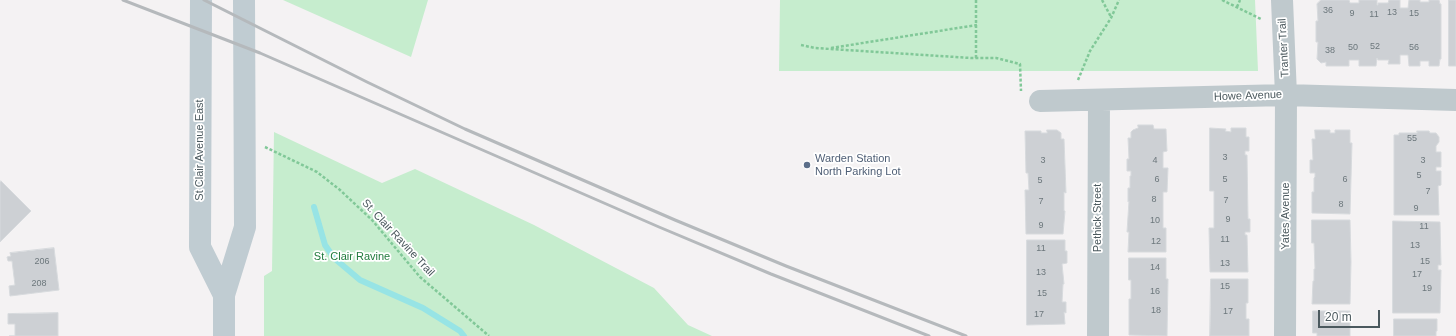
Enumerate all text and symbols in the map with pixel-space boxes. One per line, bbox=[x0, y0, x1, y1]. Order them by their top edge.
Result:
house number: 36 bbox=[1323, 6, 1333, 16]
house number: 13 bbox=[1387, 8, 1397, 18]
house number: 9 bbox=[1349, 9, 1355, 19]
house number: 15 bbox=[1409, 9, 1419, 19]
house number: 11 bbox=[1369, 10, 1379, 20]
street label: Tranter Trail bbox=[1276, 18, 1292, 78]
house number: 52 bbox=[1370, 42, 1380, 52]
house number: 50 bbox=[1348, 43, 1358, 53]
house number: 56 bbox=[1409, 43, 1419, 53]
house number: 38 bbox=[1325, 46, 1335, 56]
street label: Howe Avenue bbox=[1214, 88, 1282, 104]
street label: St Clair Avenue East bbox=[193, 99, 207, 201]
house number: 55 bbox=[1407, 134, 1417, 144]
place label: Warden Station North Parking Lot bbox=[815, 152, 901, 178]
house number: 3 bbox=[1222, 153, 1228, 163]
house number: 3 bbox=[1040, 156, 1046, 166]
house number: 4 bbox=[1152, 156, 1158, 166]
house number: 3 bbox=[1420, 156, 1426, 166]
marker: Warden Station North Parking Lot bbox=[802, 160, 812, 170]
house number: 5 bbox=[1416, 171, 1422, 181]
house number: 6 bbox=[1154, 175, 1160, 185]
house number: 5 bbox=[1222, 175, 1228, 185]
house number: 6 bbox=[1342, 175, 1348, 185]
house number: 5 bbox=[1037, 176, 1043, 186]
street label: Yates Avenue bbox=[1279, 182, 1293, 250]
street label: Pethick Street bbox=[1091, 184, 1105, 252]
house number: 7 bbox=[1425, 187, 1431, 197]
house number: 8 bbox=[1151, 195, 1157, 205]
house number: 7 bbox=[1223, 196, 1229, 206]
street label: St. Clair Ravine Trail bbox=[359, 197, 437, 279]
house number: 7 bbox=[1038, 197, 1044, 207]
house number: 8 bbox=[1338, 200, 1344, 210]
house number: 9 bbox=[1413, 204, 1419, 214]
house number: 9 bbox=[1225, 215, 1231, 225]
house number: 10 bbox=[1150, 216, 1160, 226]
house number: 9 bbox=[1038, 221, 1044, 231]
house number: 11 bbox=[1419, 222, 1429, 232]
house number: 11 bbox=[1220, 235, 1230, 245]
house number: 12 bbox=[1151, 237, 1161, 247]
house number: 13 bbox=[1410, 241, 1420, 251]
house number: 11 bbox=[1036, 244, 1046, 254]
park label: St. Clair Ravine bbox=[314, 250, 390, 264]
house number: 206 bbox=[34, 257, 50, 267]
house number: 15 bbox=[1420, 257, 1430, 267]
house number: 13 bbox=[1220, 259, 1230, 269]
house number: 14 bbox=[1150, 263, 1160, 273]
house number: 13 bbox=[1036, 268, 1046, 278]
house number: 17 bbox=[1412, 270, 1422, 280]
house number: 208 bbox=[31, 279, 47, 289]
house number: 15 bbox=[1220, 282, 1230, 292]
house number: 19 bbox=[1422, 284, 1432, 294]
house number: 16 bbox=[1150, 287, 1160, 297]
house number: 15 bbox=[1037, 289, 1047, 299]
scale bar bbox=[1320, 302, 1382, 328]
house number: 18 bbox=[1151, 306, 1161, 316]
house number: 17 bbox=[1223, 307, 1233, 317]
house number: 17 bbox=[1034, 310, 1044, 320]
text: 20 m bbox=[1325, 310, 1352, 324]

